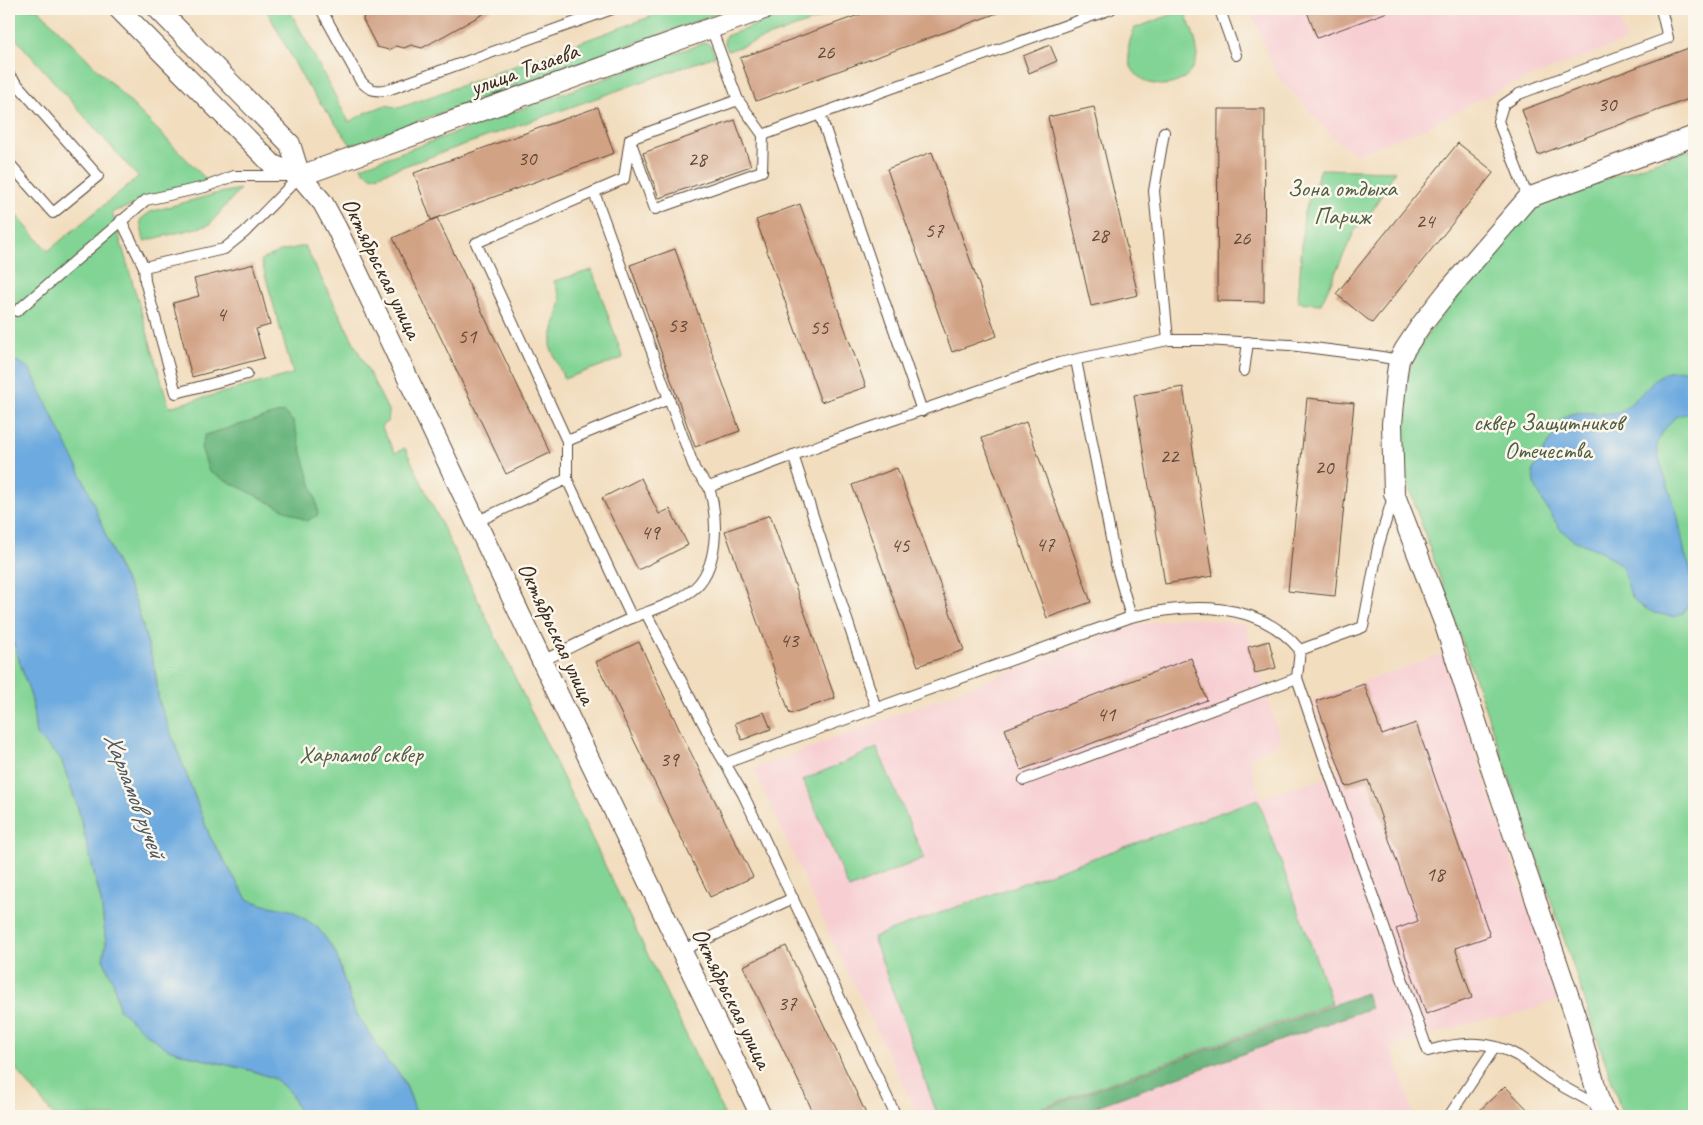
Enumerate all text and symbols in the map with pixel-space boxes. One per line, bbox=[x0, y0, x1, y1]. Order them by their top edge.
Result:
street label: улица Тазаева bbox=[464, 35, 584, 103]
house number: 26 bbox=[816, 39, 835, 65]
house number: 30 bbox=[1598, 91, 1618, 117]
house number: 30 bbox=[518, 145, 538, 171]
house number: 28 bbox=[688, 146, 709, 172]
park label: Зона отдыха Париж bbox=[1287, 173, 1398, 231]
street label: Октябрьская улица bbox=[335, 193, 430, 345]
house number: 24 bbox=[1416, 208, 1437, 234]
house number: 57 bbox=[925, 217, 945, 243]
house number: 28 bbox=[1090, 222, 1111, 248]
house number: 26 bbox=[1232, 225, 1251, 251]
house number: 4 bbox=[216, 301, 228, 327]
house number: 53 bbox=[668, 312, 688, 338]
house number: 55 bbox=[810, 314, 830, 340]
house number: 51 bbox=[458, 323, 478, 349]
park label: сквер Защитников Отечества bbox=[1473, 407, 1627, 465]
house number: 22 bbox=[1160, 443, 1180, 469]
house number: 20 bbox=[1315, 454, 1335, 480]
house number: 49 bbox=[641, 519, 661, 545]
house number: 47 bbox=[1036, 531, 1056, 557]
house number: 45 bbox=[891, 532, 911, 558]
street label: Октябрьская улица bbox=[511, 557, 604, 711]
house number: 43 bbox=[780, 627, 800, 653]
house number: 41 bbox=[1097, 701, 1117, 727]
water label: Харламов ручей bbox=[97, 728, 175, 866]
park label: Харламов сквер bbox=[299, 739, 425, 769]
house number: 39 bbox=[660, 746, 680, 772]
house number: 18 bbox=[1426, 861, 1447, 887]
street label: Октябрьская улица bbox=[685, 923, 780, 1075]
house number: 37 bbox=[778, 990, 798, 1016]

